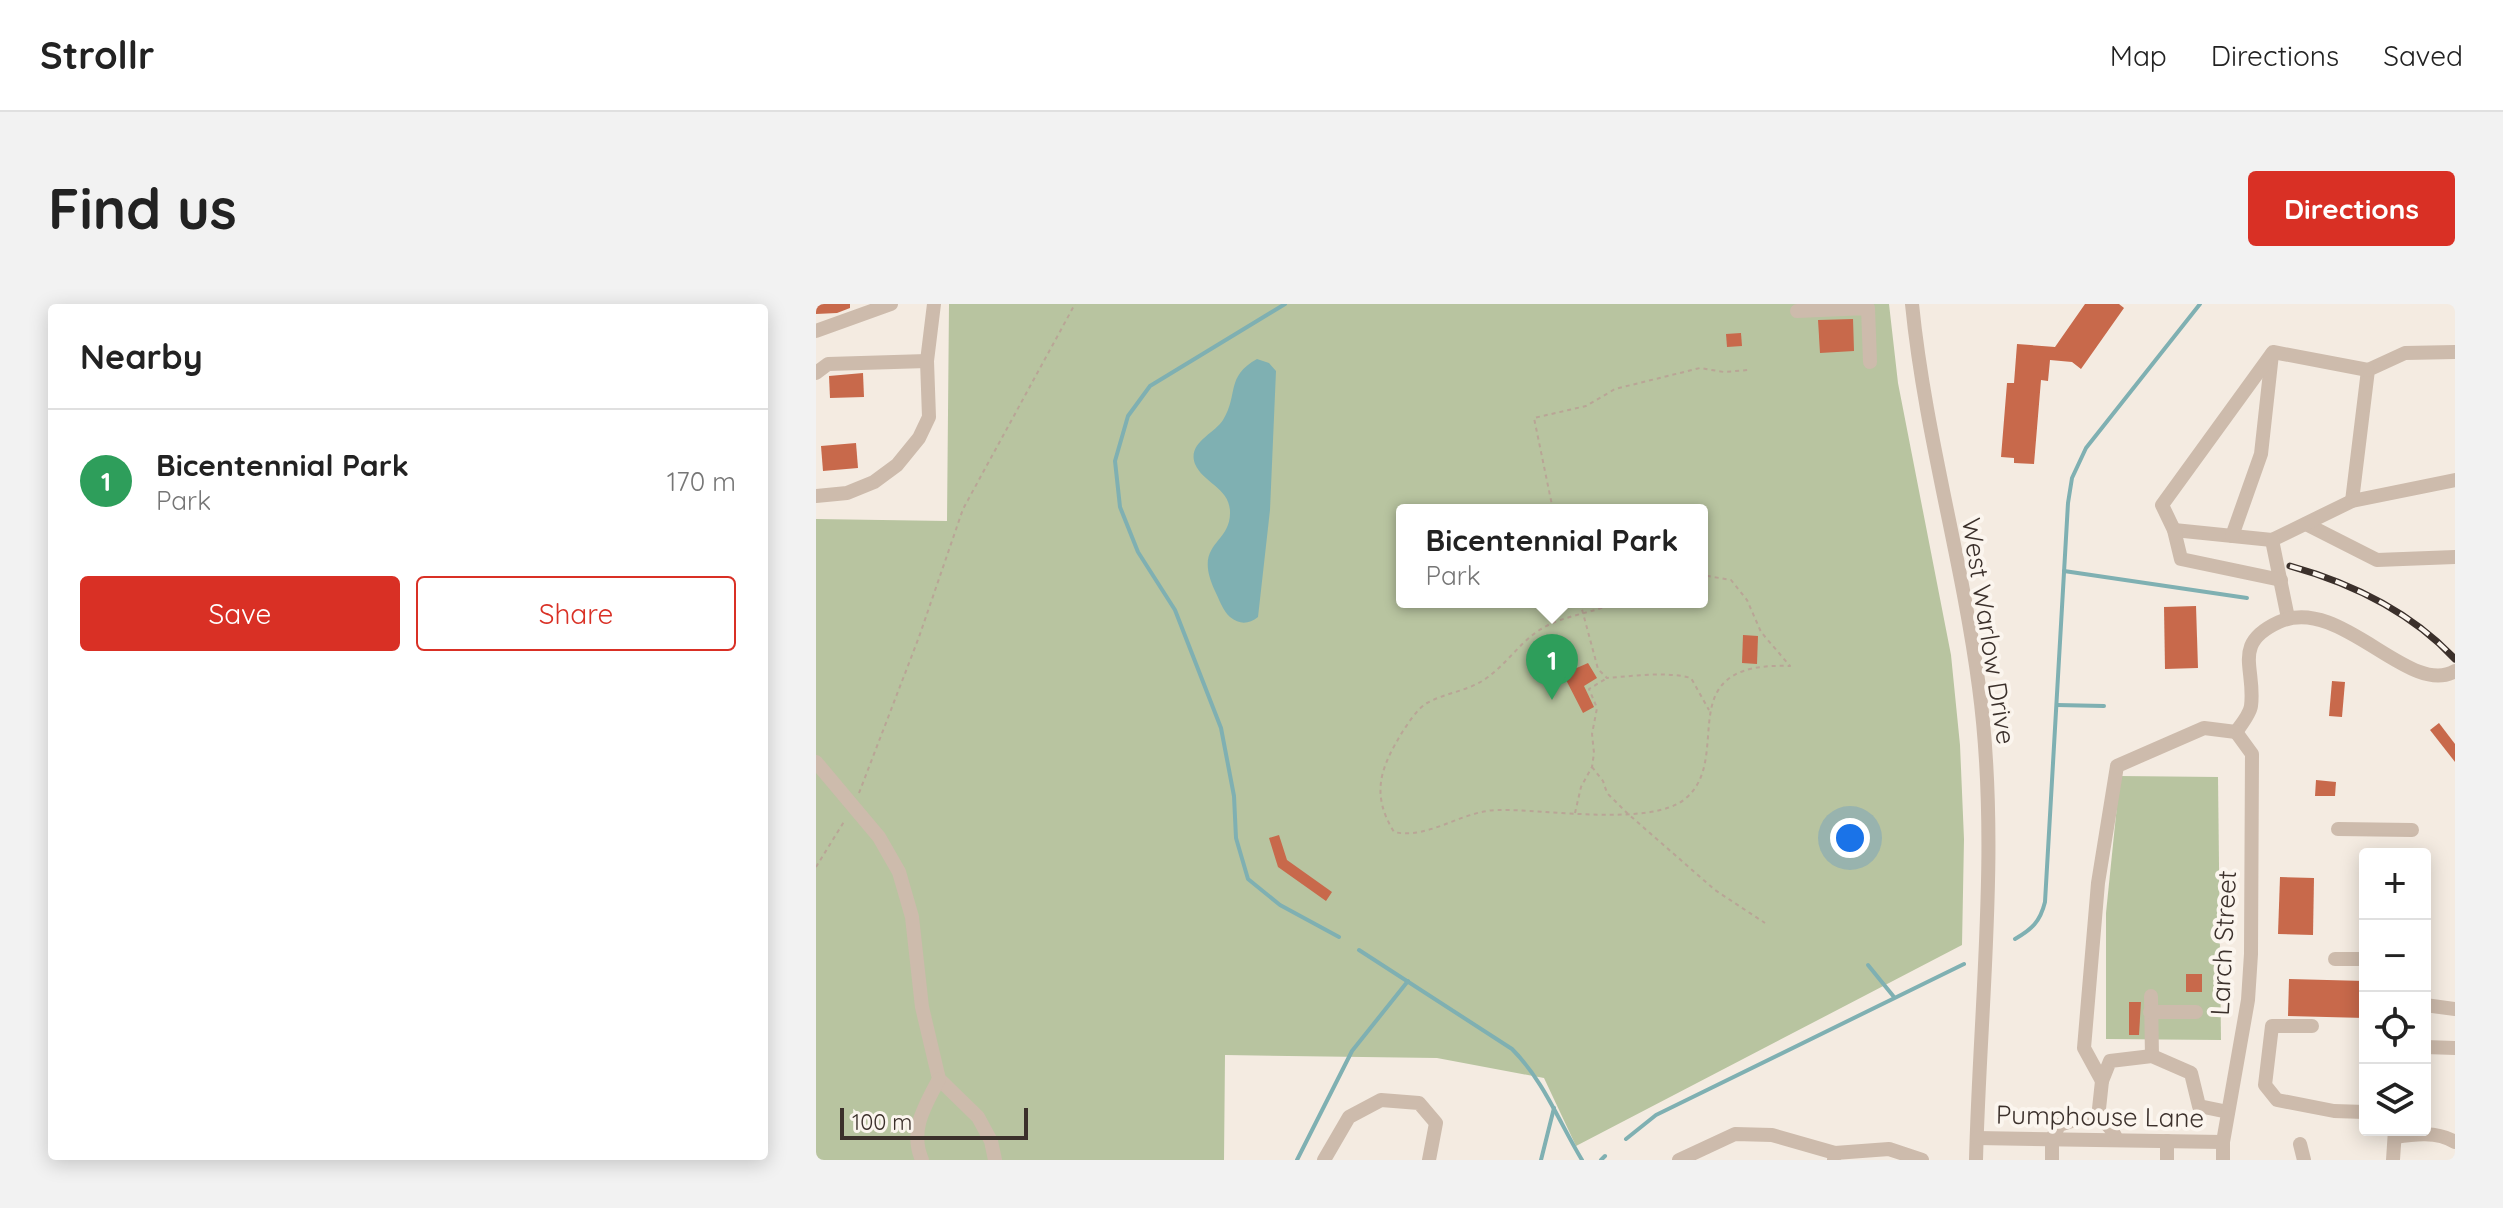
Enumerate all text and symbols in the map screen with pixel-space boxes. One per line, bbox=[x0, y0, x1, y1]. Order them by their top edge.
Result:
text: Strollr bbox=[40, 31, 155, 79]
text: Map bbox=[2110, 38, 2167, 73]
text: Directions bbox=[2211, 38, 2339, 73]
text: Saved bbox=[2383, 38, 2463, 73]
button: Directions bbox=[2248, 171, 2455, 246]
text: Find us bbox=[48, 173, 237, 243]
text: Nearby bbox=[80, 335, 203, 378]
text: Bicentennial Park bbox=[156, 446, 409, 484]
text: 1 bbox=[101, 465, 111, 498]
text: 170 m bbox=[667, 465, 736, 498]
text: Park bbox=[156, 484, 211, 517]
popup bbox=[1396, 504, 1708, 608]
street label: West Warlow Drive bbox=[1955, 515, 2023, 747]
text: Bicentennial Park bbox=[1426, 521, 1678, 559]
text: Park bbox=[1426, 559, 1481, 592]
button: Save bbox=[80, 576, 400, 651]
button: Share bbox=[416, 576, 736, 651]
pin: 1 bbox=[1526, 634, 1578, 700]
your location bbox=[1830, 818, 1870, 858]
map controls bbox=[2359, 848, 2431, 1136]
button: + bbox=[2359, 848, 2431, 920]
street label: Larch Street bbox=[2203, 870, 2243, 1016]
button: − bbox=[2359, 920, 2431, 992]
button: locate bbox=[2359, 992, 2431, 1064]
button: layers bbox=[2359, 1064, 2431, 1136]
street label: Pumphouse Lane bbox=[1996, 1098, 2204, 1134]
scale bar bbox=[840, 1104, 1028, 1140]
text: 100 m bbox=[852, 1108, 912, 1136]

